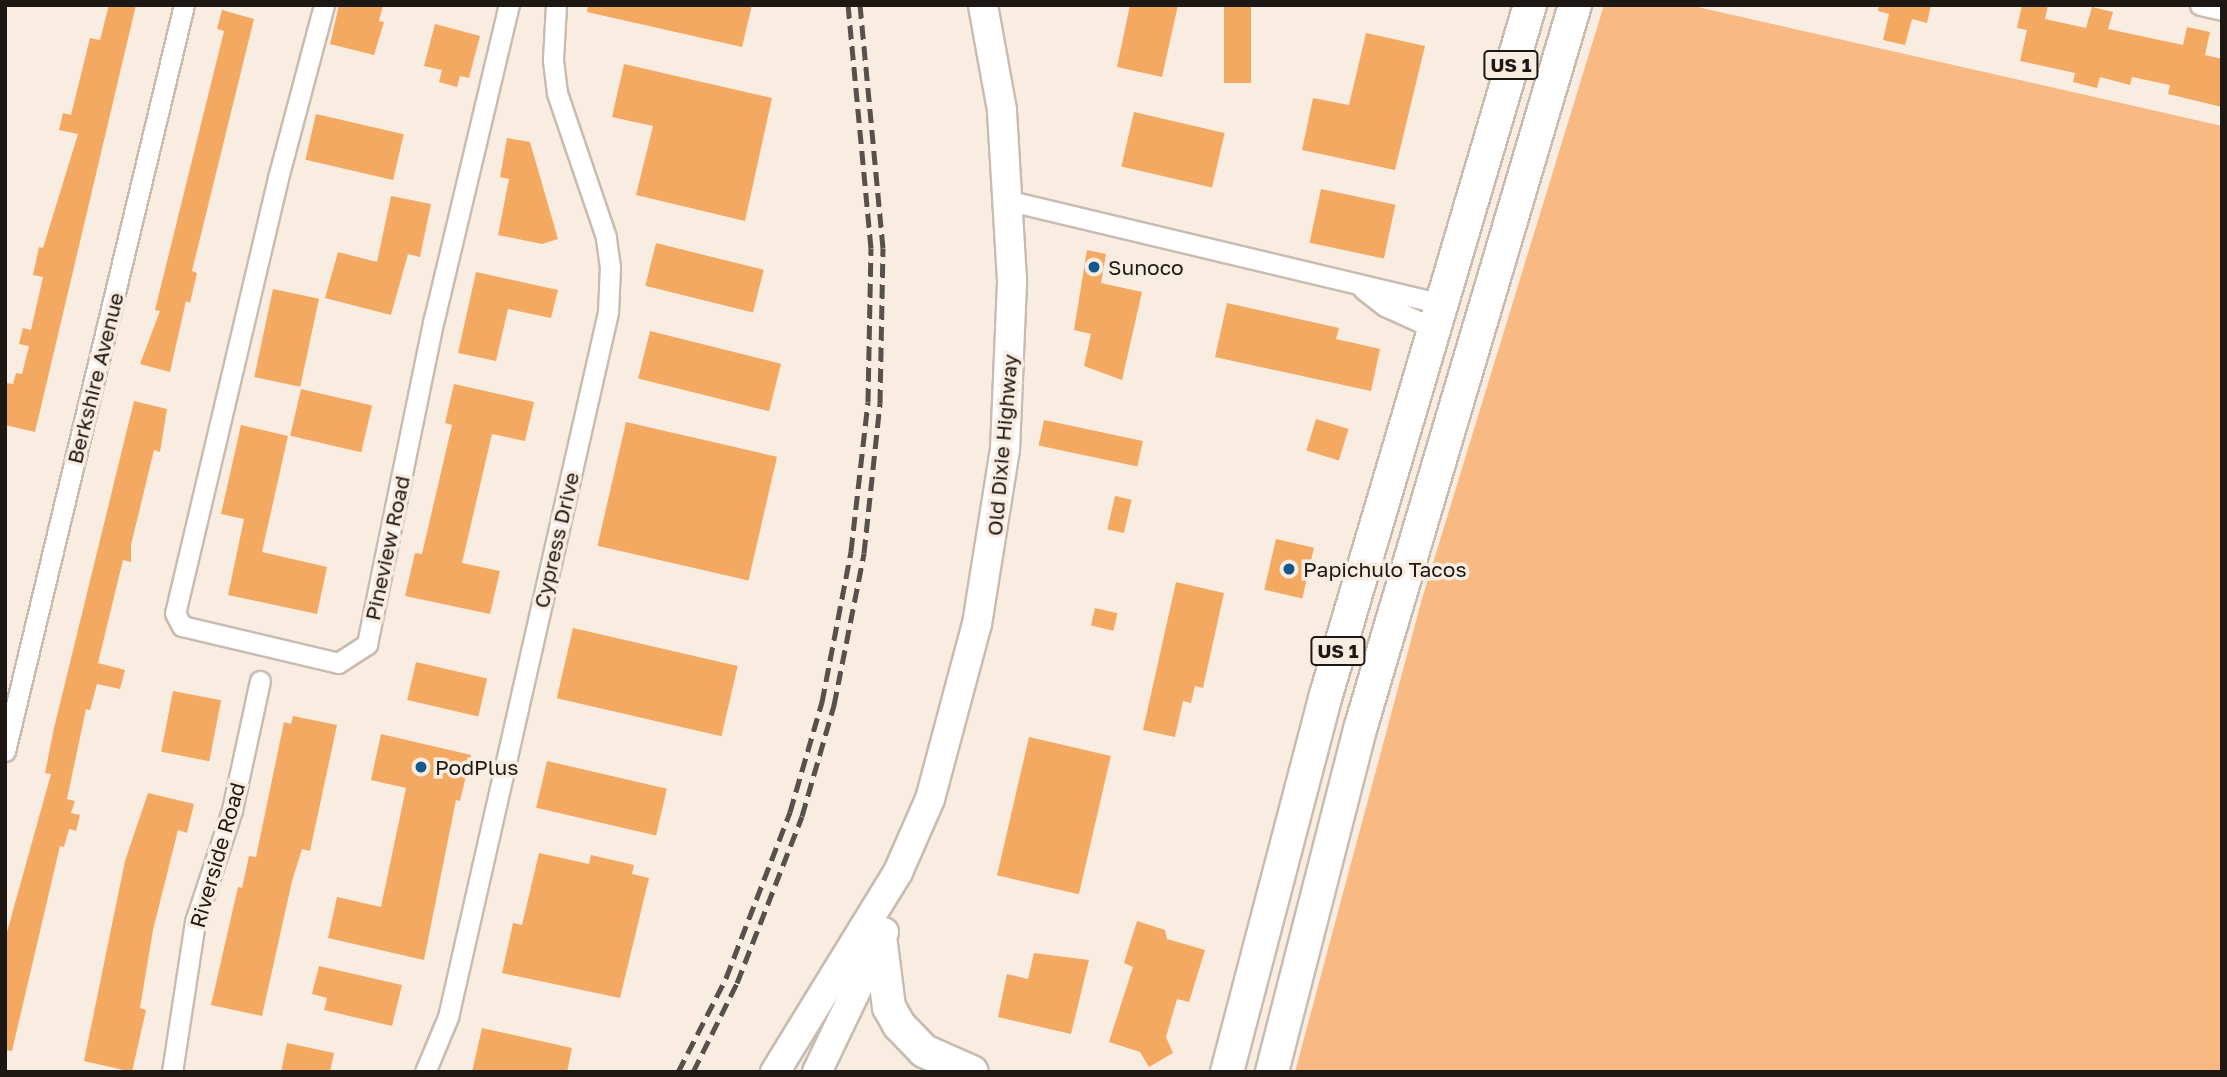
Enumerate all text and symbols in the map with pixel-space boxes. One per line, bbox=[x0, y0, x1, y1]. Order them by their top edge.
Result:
road number: US 1 bbox=[1483, 50, 1539, 80]
place label: Sunoco bbox=[1108, 254, 1184, 280]
marker: Sunoco bbox=[1086, 259, 1102, 275]
street label: Berkshire Avenue bbox=[62, 290, 128, 466]
street label: Old Dixie Highway bbox=[982, 353, 1022, 537]
street label: Cypress Drive bbox=[528, 470, 584, 610]
street label: Pineview Road bbox=[359, 473, 415, 623]
place label: Papichulo Tacos bbox=[1303, 556, 1467, 582]
marker: Papichulo Tacos bbox=[1281, 561, 1297, 577]
road number: US 1 bbox=[1310, 636, 1366, 666]
place label: PodPlus bbox=[435, 754, 518, 780]
marker: PodPlus bbox=[413, 759, 429, 775]
street label: Riverside Road bbox=[184, 779, 250, 931]

